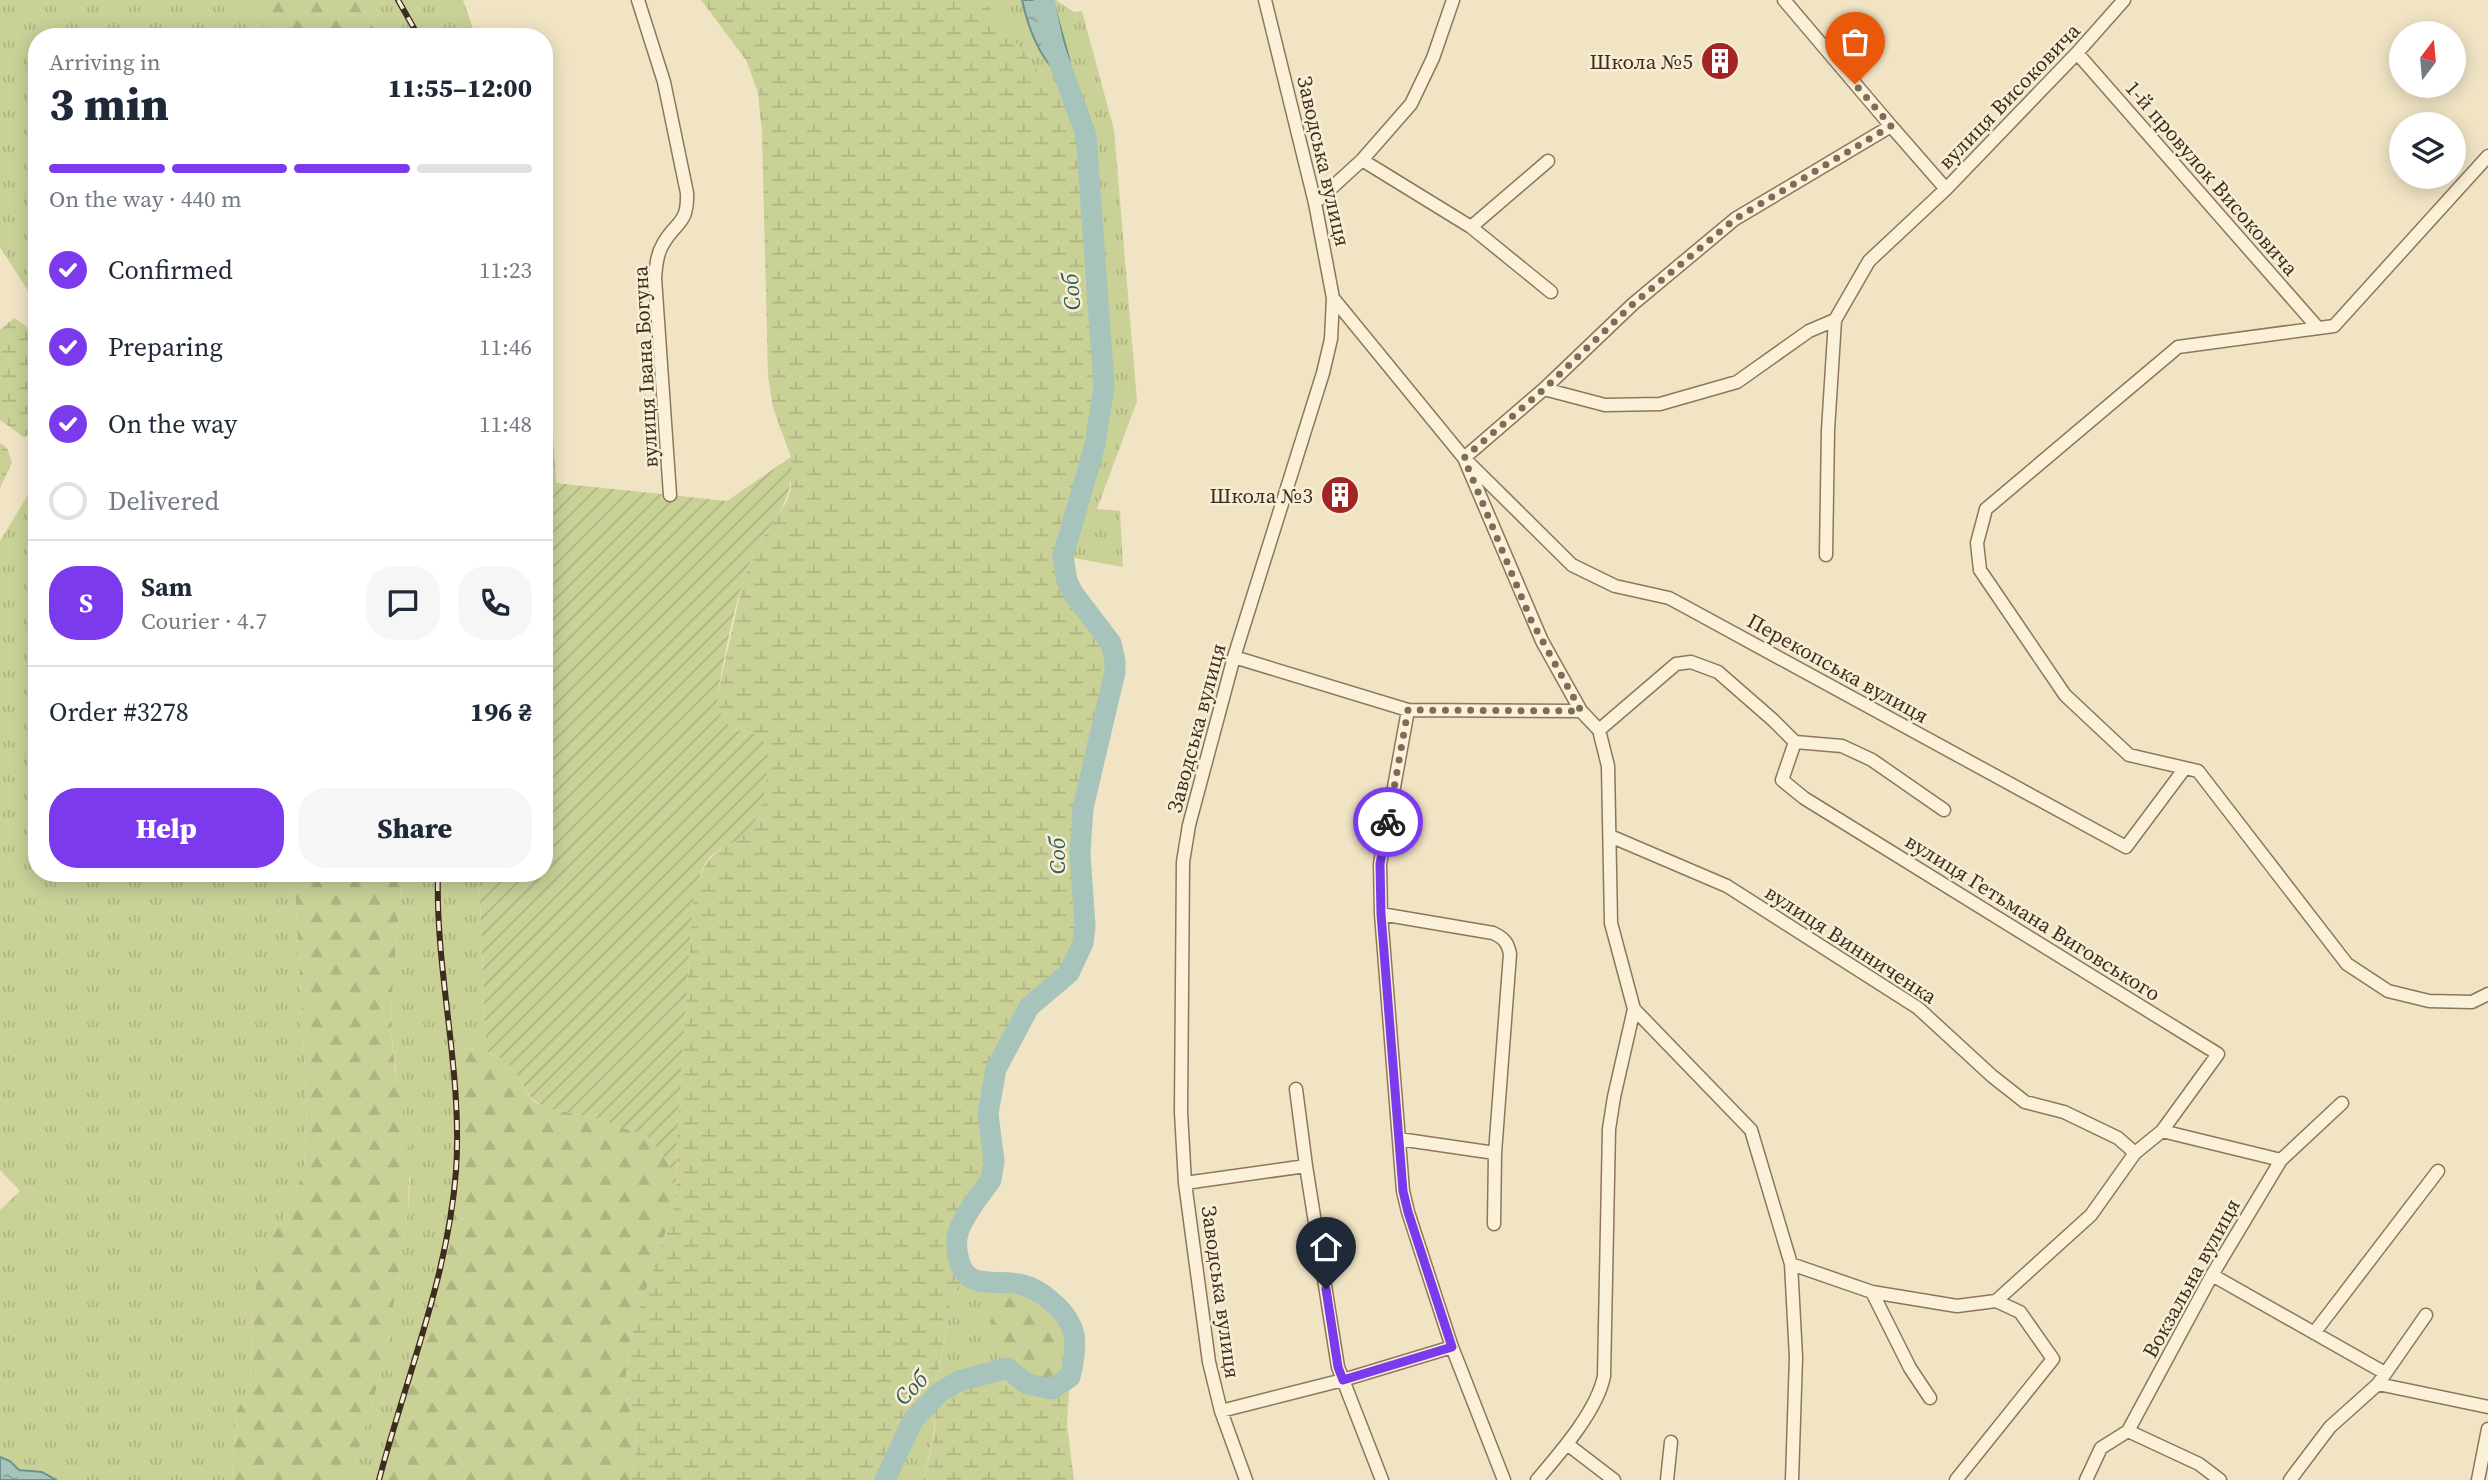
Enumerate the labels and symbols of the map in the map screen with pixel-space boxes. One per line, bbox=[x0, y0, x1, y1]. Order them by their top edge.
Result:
pin bbox=[1825, 12.0, 1885, 84]
street label: вулиця Високовича bbox=[1931, 16, 2087, 176]
north arrow bbox=[2389, 21, 2466, 98]
building icon: Школа №5 bbox=[1699, 40, 1741, 82]
place label: Школа №5 bbox=[1589, 47, 1693, 76]
street label: Заводська вулиця bbox=[1290, 73, 1358, 249]
street label: 1-й провулок Високовича bbox=[2119, 74, 2305, 282]
street label: вулиця Івана Богуна bbox=[625, 265, 665, 469]
water label: Соб bbox=[1054, 270, 1088, 311]
building icon: Школа №3 bbox=[1319, 474, 1361, 516]
place label: Школа №3 bbox=[1209, 481, 1313, 510]
street label: Перекопська вулиця bbox=[1742, 606, 1934, 730]
street label: Заводська вулиця bbox=[1159, 640, 1233, 816]
courier bbox=[1353, 787, 1423, 857]
street label: вулиця Гетьмана Виговського bbox=[1900, 826, 2166, 1008]
water label: Соб bbox=[1041, 835, 1073, 874]
street label: вулиця Винниченка bbox=[1759, 877, 1943, 1011]
street label: Вокзальна вулиця bbox=[2135, 1193, 2247, 1363]
street label: Заводська вулиця bbox=[1195, 1204, 1247, 1380]
pin bbox=[1296, 1217, 1356, 1289]
water label: Соб bbox=[887, 1362, 937, 1412]

